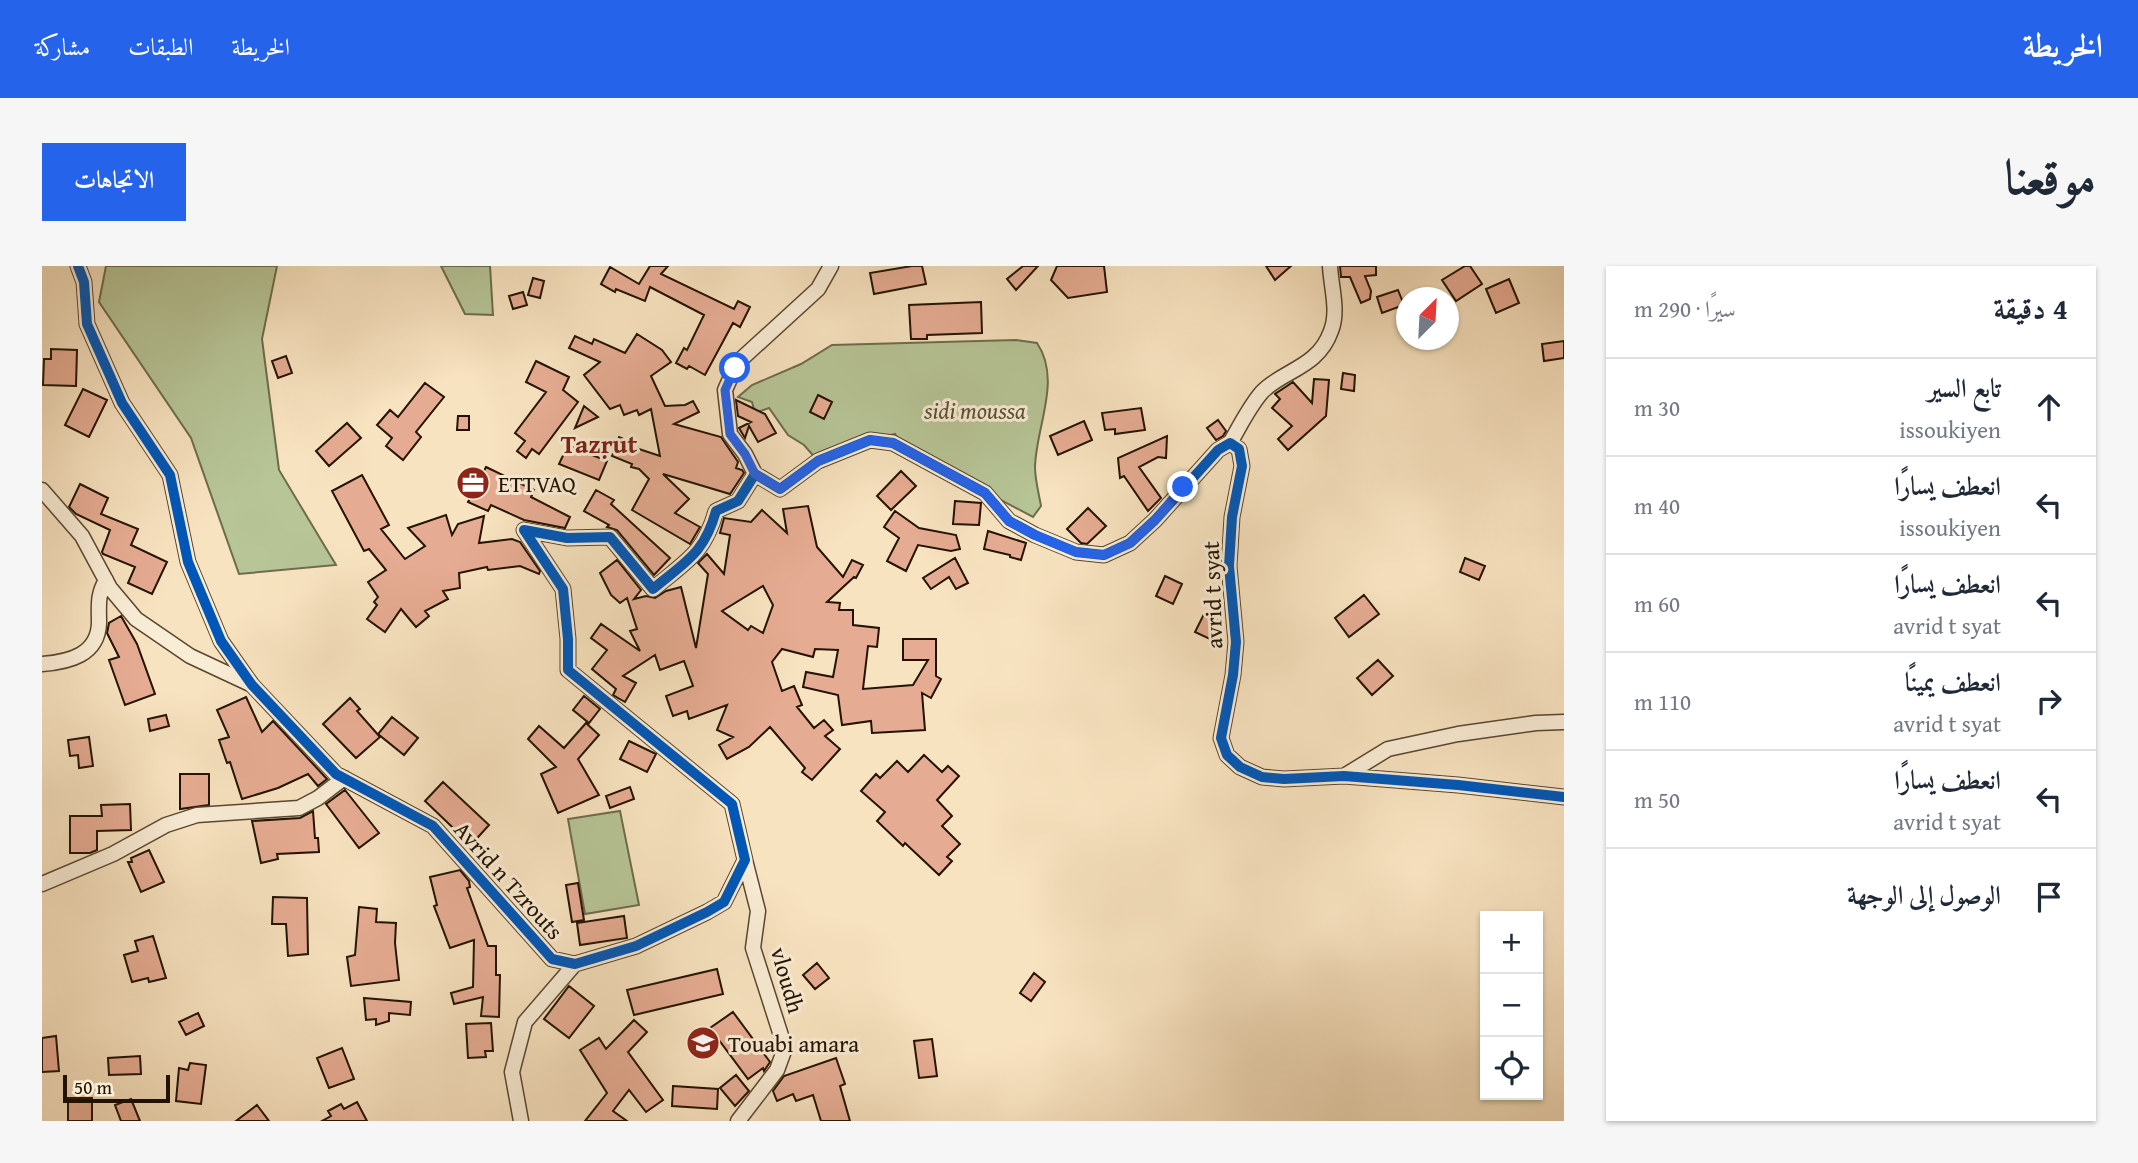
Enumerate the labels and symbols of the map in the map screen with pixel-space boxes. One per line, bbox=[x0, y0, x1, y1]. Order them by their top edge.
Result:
north arrow bbox=[1396, 287, 1459, 350]
route start bbox=[719, 352, 750, 383]
park label: sidi moussa bbox=[923, 394, 1026, 427]
district label: Tazṛut bbox=[561, 424, 638, 463]
office icon: ETTVAQ bbox=[454, 464, 492, 502]
place label: ETTVAQ bbox=[498, 467, 577, 500]
route end bbox=[1167, 471, 1198, 502]
street label: avrid t syat bbox=[1194, 541, 1230, 649]
street label: Avrid n Tzrouts bbox=[447, 814, 571, 946]
street label: vloudh bbox=[763, 943, 813, 1017]
school or university icon: Touabi amara bbox=[684, 1024, 722, 1062]
place label: Touabi amara bbox=[728, 1027, 859, 1060]
scale bar bbox=[63, 1072, 170, 1104]

